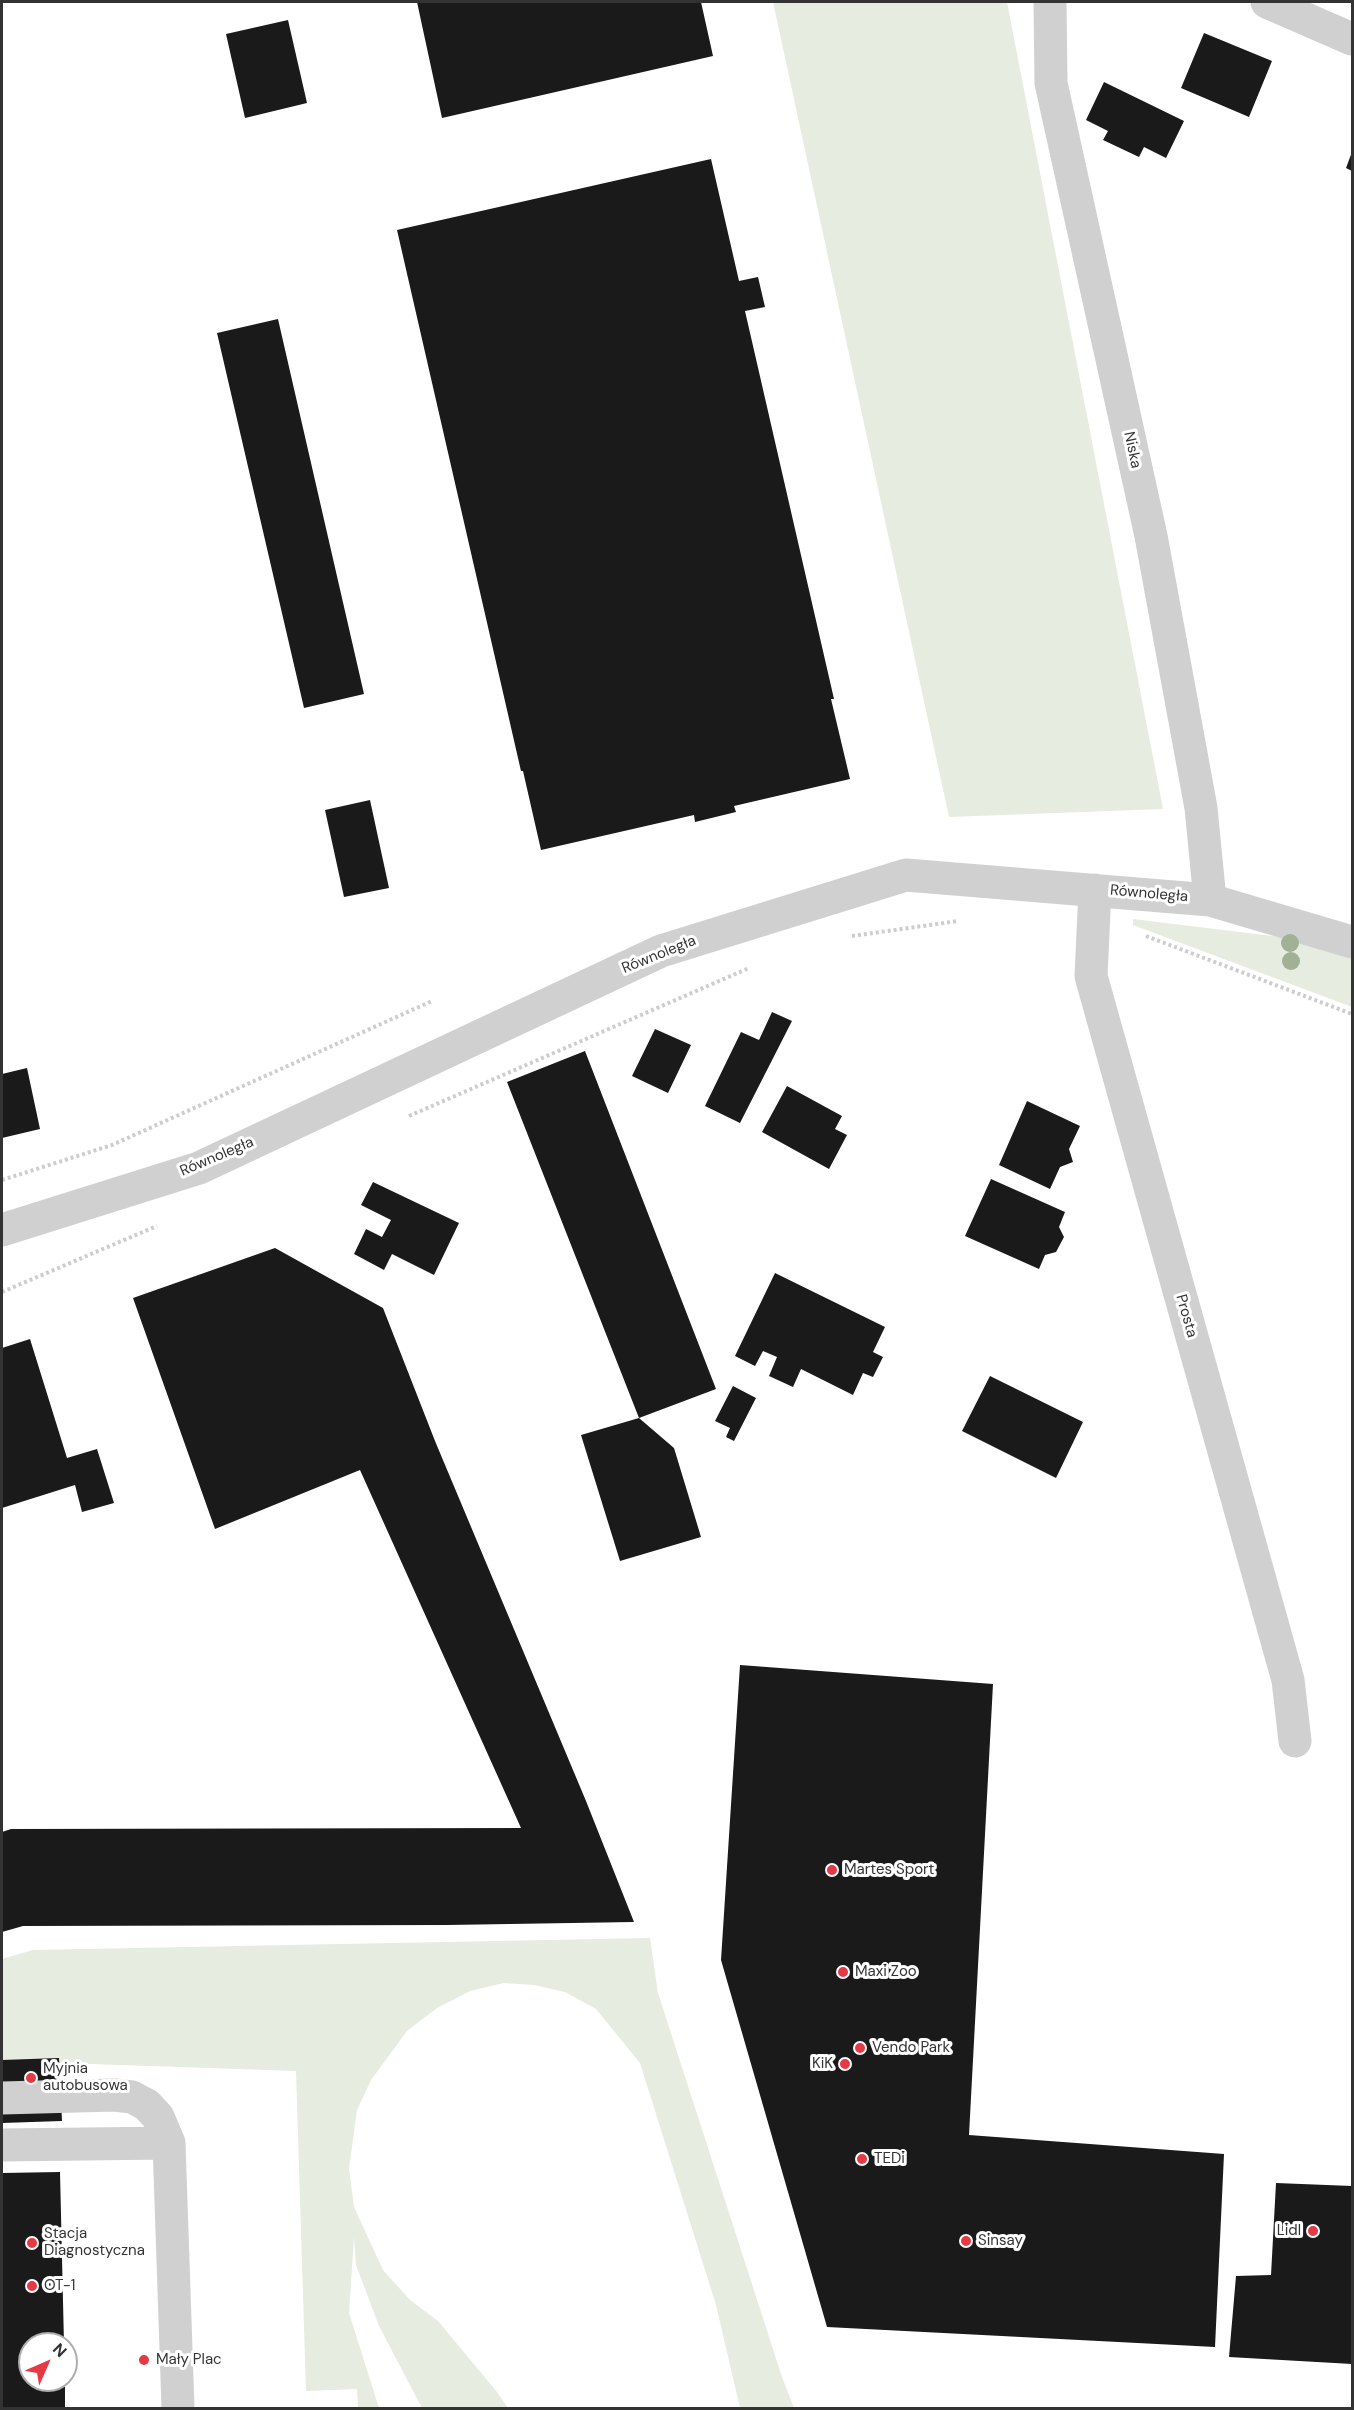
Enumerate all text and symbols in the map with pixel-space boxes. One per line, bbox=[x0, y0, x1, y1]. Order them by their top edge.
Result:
street label: Niska bbox=[1119, 430, 1145, 470]
street label: Równoległa bbox=[1109, 882, 1189, 906]
street label: Równoległa bbox=[619, 932, 699, 978]
street label: Równoległa bbox=[178, 1133, 256, 1181]
street label: Prosta bbox=[1171, 1292, 1201, 1340]
place label: Martes Sport bbox=[844, 1861, 934, 1879]
marker: Martes Sport bbox=[825, 1863, 839, 1877]
place label: Maxi Zoo bbox=[855, 1963, 917, 1981]
marker: Maxi Zoo bbox=[836, 1965, 850, 1979]
place label: Vendo Park bbox=[872, 2039, 950, 2057]
marker: Vendo Park bbox=[853, 2041, 867, 2055]
place label: KiK bbox=[812, 2055, 833, 2073]
marker: KiK bbox=[838, 2057, 852, 2071]
place label: Myjnia autobusowa bbox=[43, 2060, 128, 2095]
marker: Myjnia autobusowa bbox=[24, 2071, 38, 2085]
place label: TEDi bbox=[874, 2150, 905, 2168]
marker: TEDi bbox=[855, 2152, 869, 2166]
place label: Lidl bbox=[1277, 2222, 1301, 2240]
marker: Lidl bbox=[1306, 2224, 1320, 2238]
place label: Stacja Diagnostyczna bbox=[44, 2225, 145, 2260]
place label: Sinsay bbox=[978, 2232, 1023, 2250]
marker: Sinsay bbox=[959, 2234, 973, 2248]
marker: Stacja Diagnostyczna bbox=[25, 2236, 39, 2250]
place label: OT-1 bbox=[44, 2277, 76, 2295]
marker: OT-1 bbox=[25, 2279, 39, 2293]
north arrow bbox=[18, 2332, 78, 2392]
text: N bbox=[48, 2339, 71, 2362]
place label: Mały Plac bbox=[156, 2351, 222, 2369]
marker: Mały Plac bbox=[137, 2353, 151, 2367]

